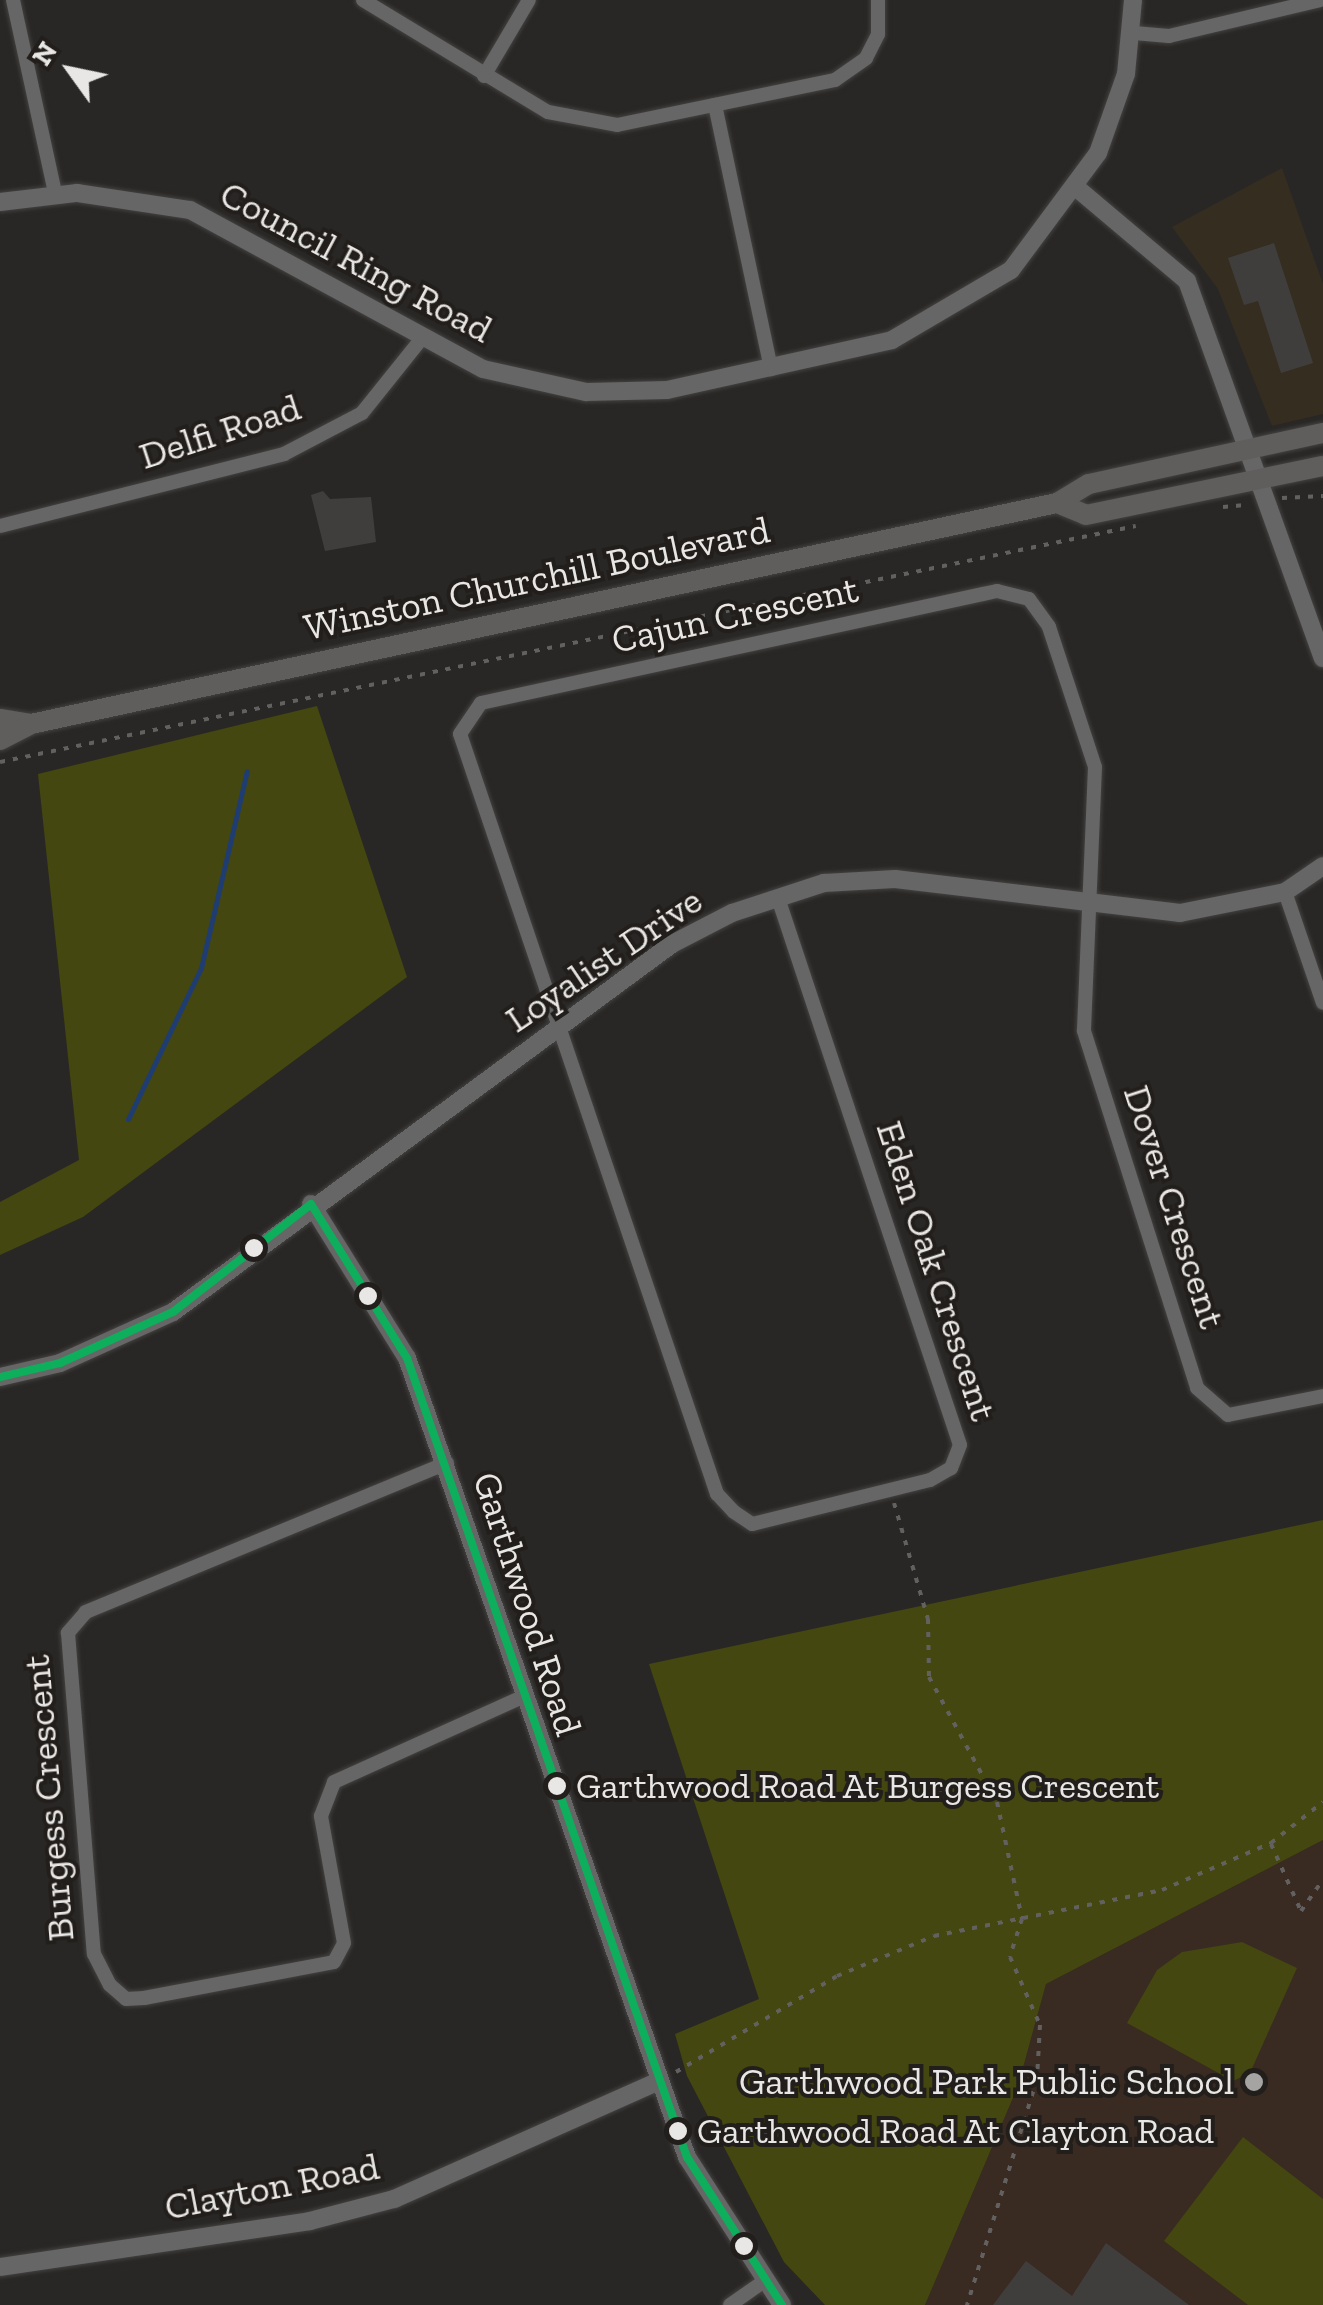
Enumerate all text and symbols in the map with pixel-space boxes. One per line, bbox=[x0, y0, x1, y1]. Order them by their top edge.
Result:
north arrow bbox=[20, 20, 120, 120]
text: N bbox=[25, 35, 64, 71]
street label: Council Ring Road bbox=[212, 171, 500, 353]
street label: Delfi Road bbox=[134, 385, 306, 479]
street label: Winston Churchill Boulevard bbox=[300, 507, 774, 651]
street label: Cajun Crescent bbox=[608, 567, 862, 663]
street label: Loyalist Drive bbox=[497, 878, 711, 1042]
street label: Dover Crescent bbox=[1113, 1080, 1235, 1334]
street label: Eden Oak Crescent bbox=[866, 1116, 1006, 1426]
unlabelled marker bbox=[244, 1238, 264, 1258]
unlabelled marker bbox=[358, 1286, 378, 1306]
street label: Garthwood Road bbox=[463, 1467, 591, 1741]
street label: Burgess Crescent bbox=[14, 1653, 84, 1943]
place label: Garthwood Road At Burgess Crescent bbox=[576, 1764, 1160, 1808]
marker: Garthwood Road At Burgess Crescent bbox=[547, 1776, 567, 1796]
place label: Garthwood Park Public School bbox=[739, 2059, 1234, 2105]
marker: Garthwood Park Public School bbox=[1243, 2071, 1265, 2093]
place label: Garthwood Road At Clayton Road bbox=[697, 2109, 1215, 2153]
marker: Garthwood Road At Clayton Road bbox=[668, 2121, 688, 2141]
street label: Clayton Road bbox=[161, 2144, 383, 2230]
unlabelled marker bbox=[734, 2236, 754, 2256]

